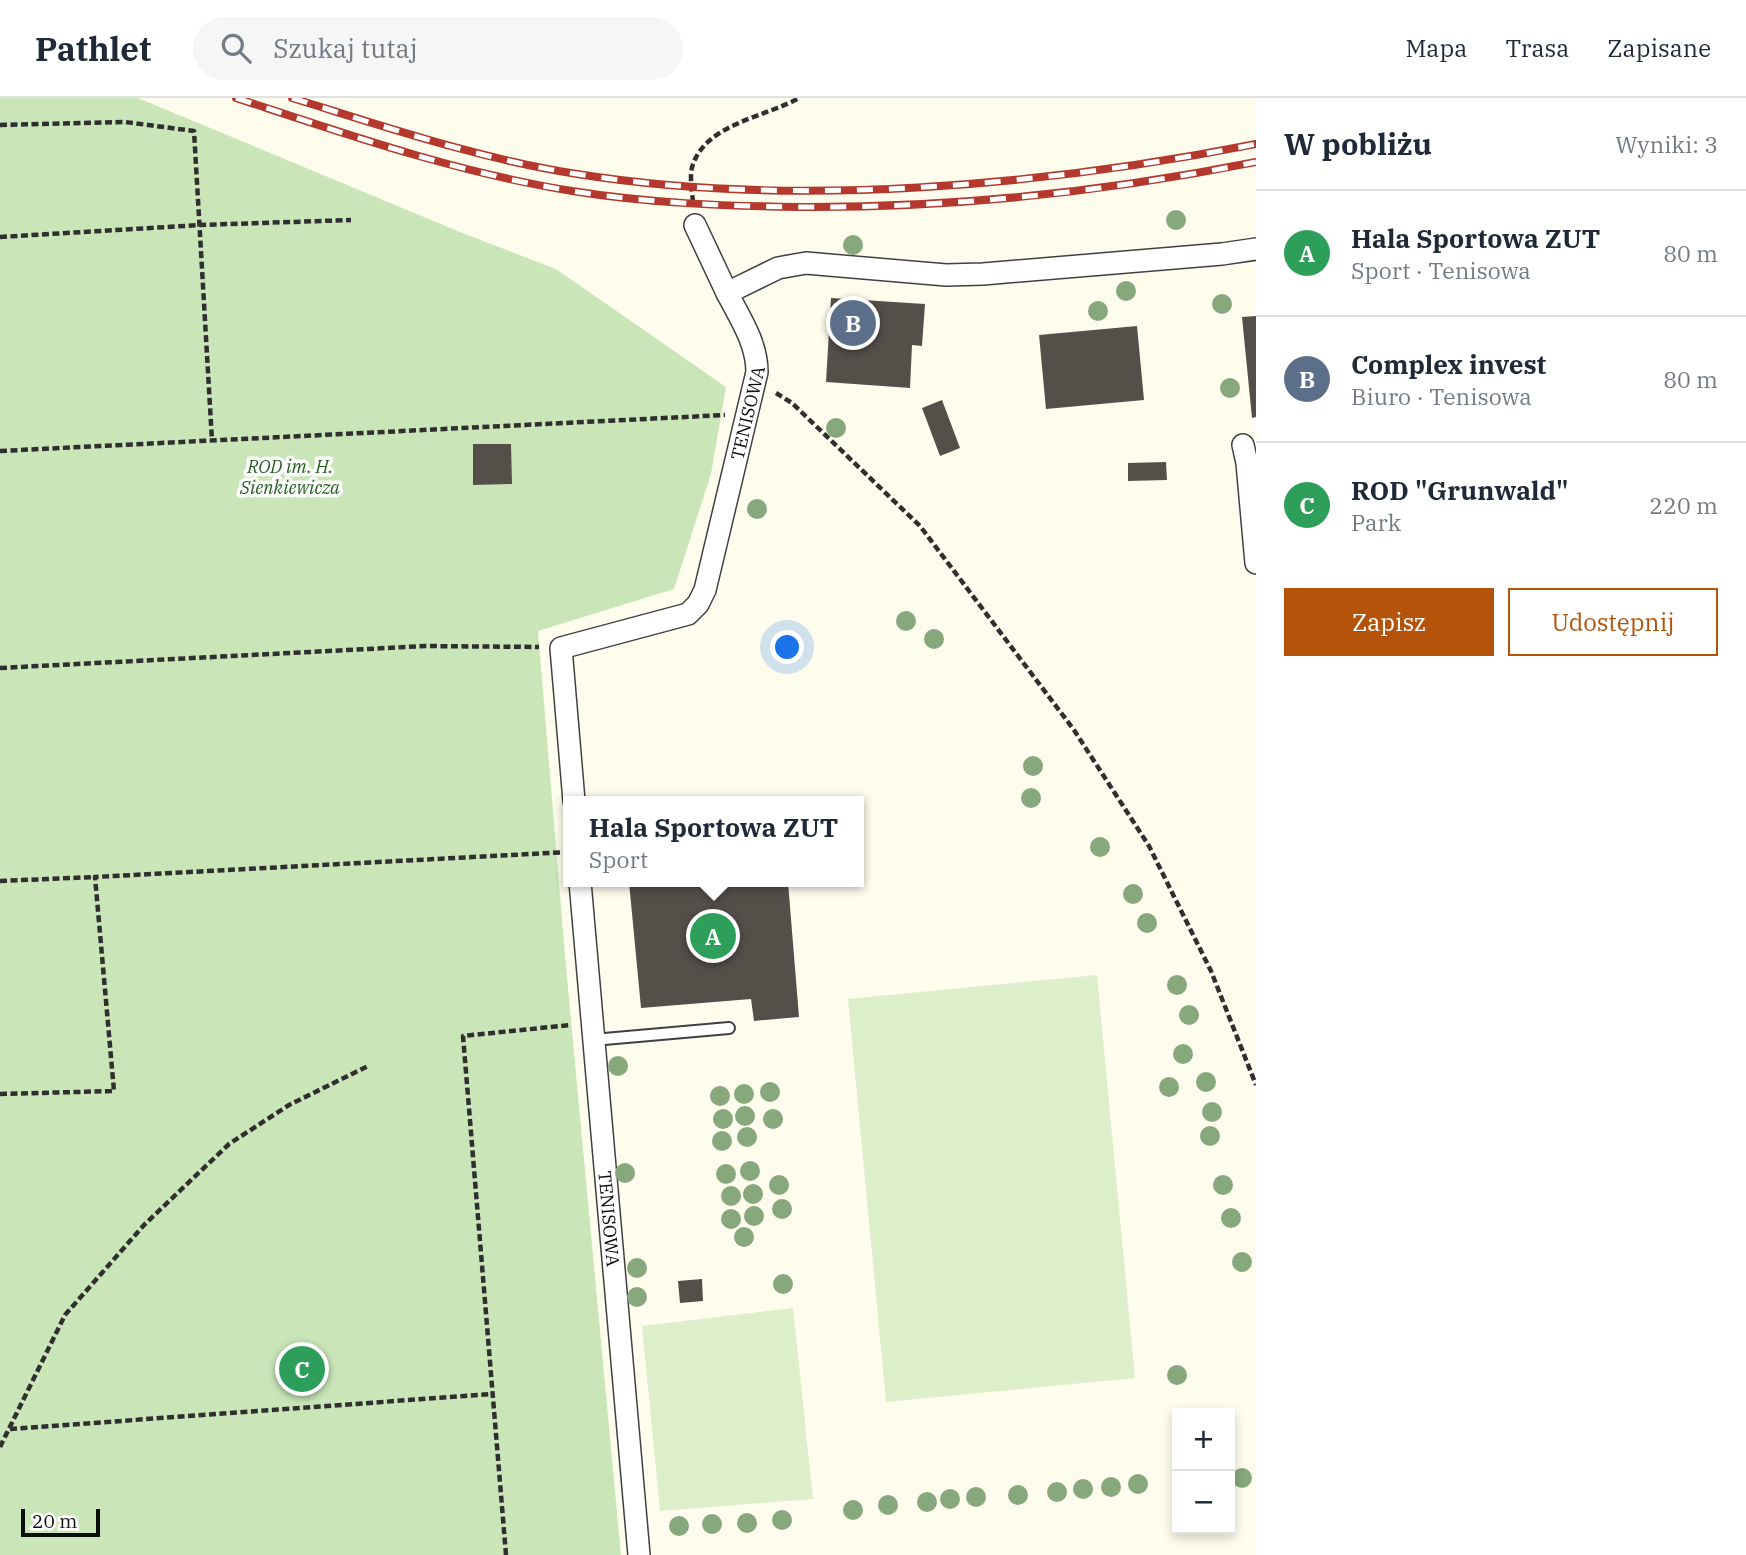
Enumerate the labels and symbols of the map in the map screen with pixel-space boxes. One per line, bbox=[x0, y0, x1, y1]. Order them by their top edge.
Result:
pin: B bbox=[830, 297, 876, 349]
street label: TENISOWA bbox=[725, 363, 770, 462]
park label: ROD im. H. Sienkiewicza bbox=[239, 455, 340, 499]
your location bbox=[770, 630, 804, 664]
pin: A bbox=[690, 910, 736, 962]
street label: TENISOWA bbox=[594, 1170, 625, 1268]
pin: C bbox=[279, 1343, 325, 1395]
scale bar bbox=[21, 1506, 100, 1538]

